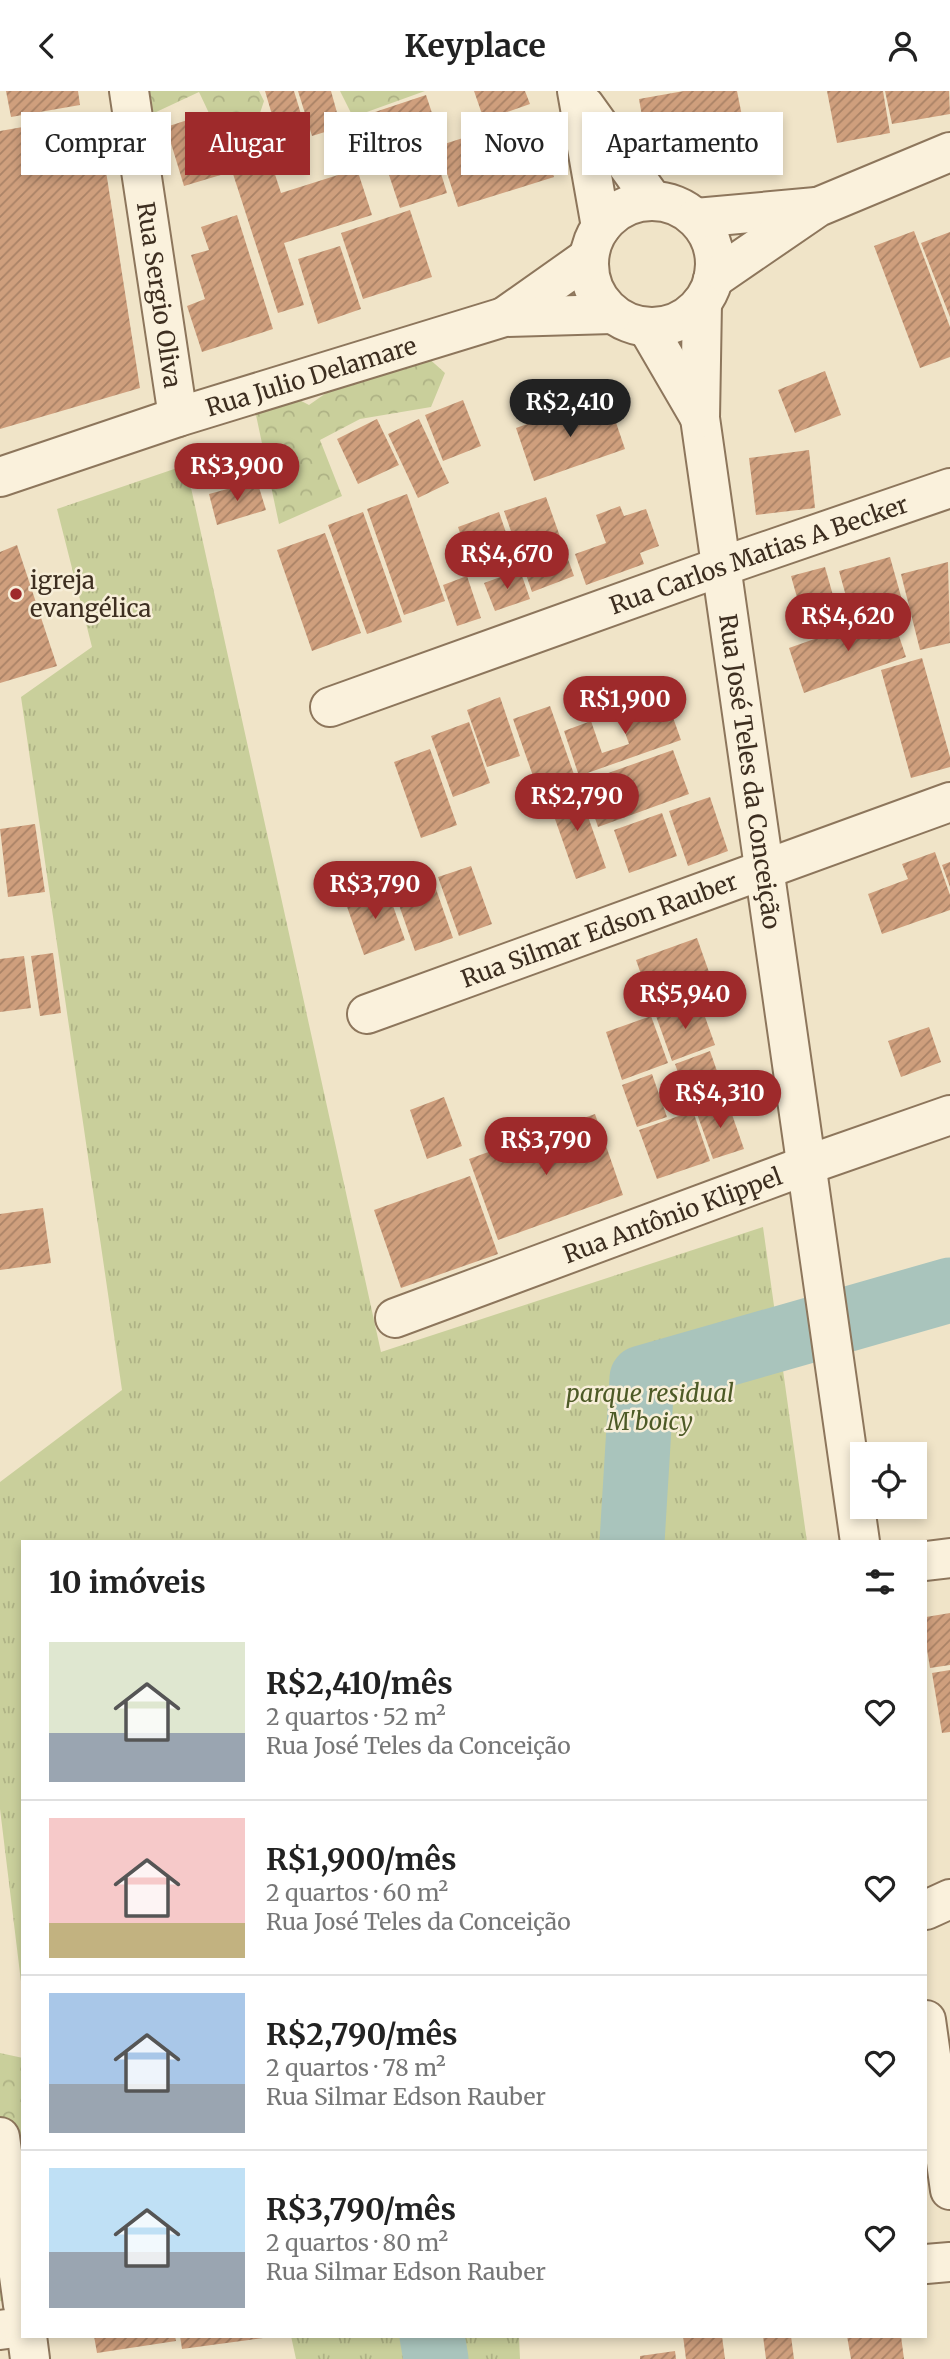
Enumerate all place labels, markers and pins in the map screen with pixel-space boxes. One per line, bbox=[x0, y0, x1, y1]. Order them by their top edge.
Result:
pin: R$2,410 bbox=[505, 379, 635, 439]
pin: R$3,900 bbox=[172, 443, 302, 503]
pin: R$4,670 bbox=[442, 531, 572, 591]
place label: igreja evangélica bbox=[30, 565, 152, 624]
marker: igreja evangélica bbox=[8, 586, 24, 602]
pin: R$4,620 bbox=[783, 594, 913, 653]
pin: R$1,900 bbox=[560, 677, 690, 736]
pin: R$2,790 bbox=[512, 773, 642, 833]
pin: R$3,790 bbox=[310, 861, 440, 921]
pin: R$5,940 bbox=[620, 971, 750, 1031]
pin: R$4,310 bbox=[655, 1070, 785, 1130]
pin: R$3,790 bbox=[481, 1117, 611, 1177]

